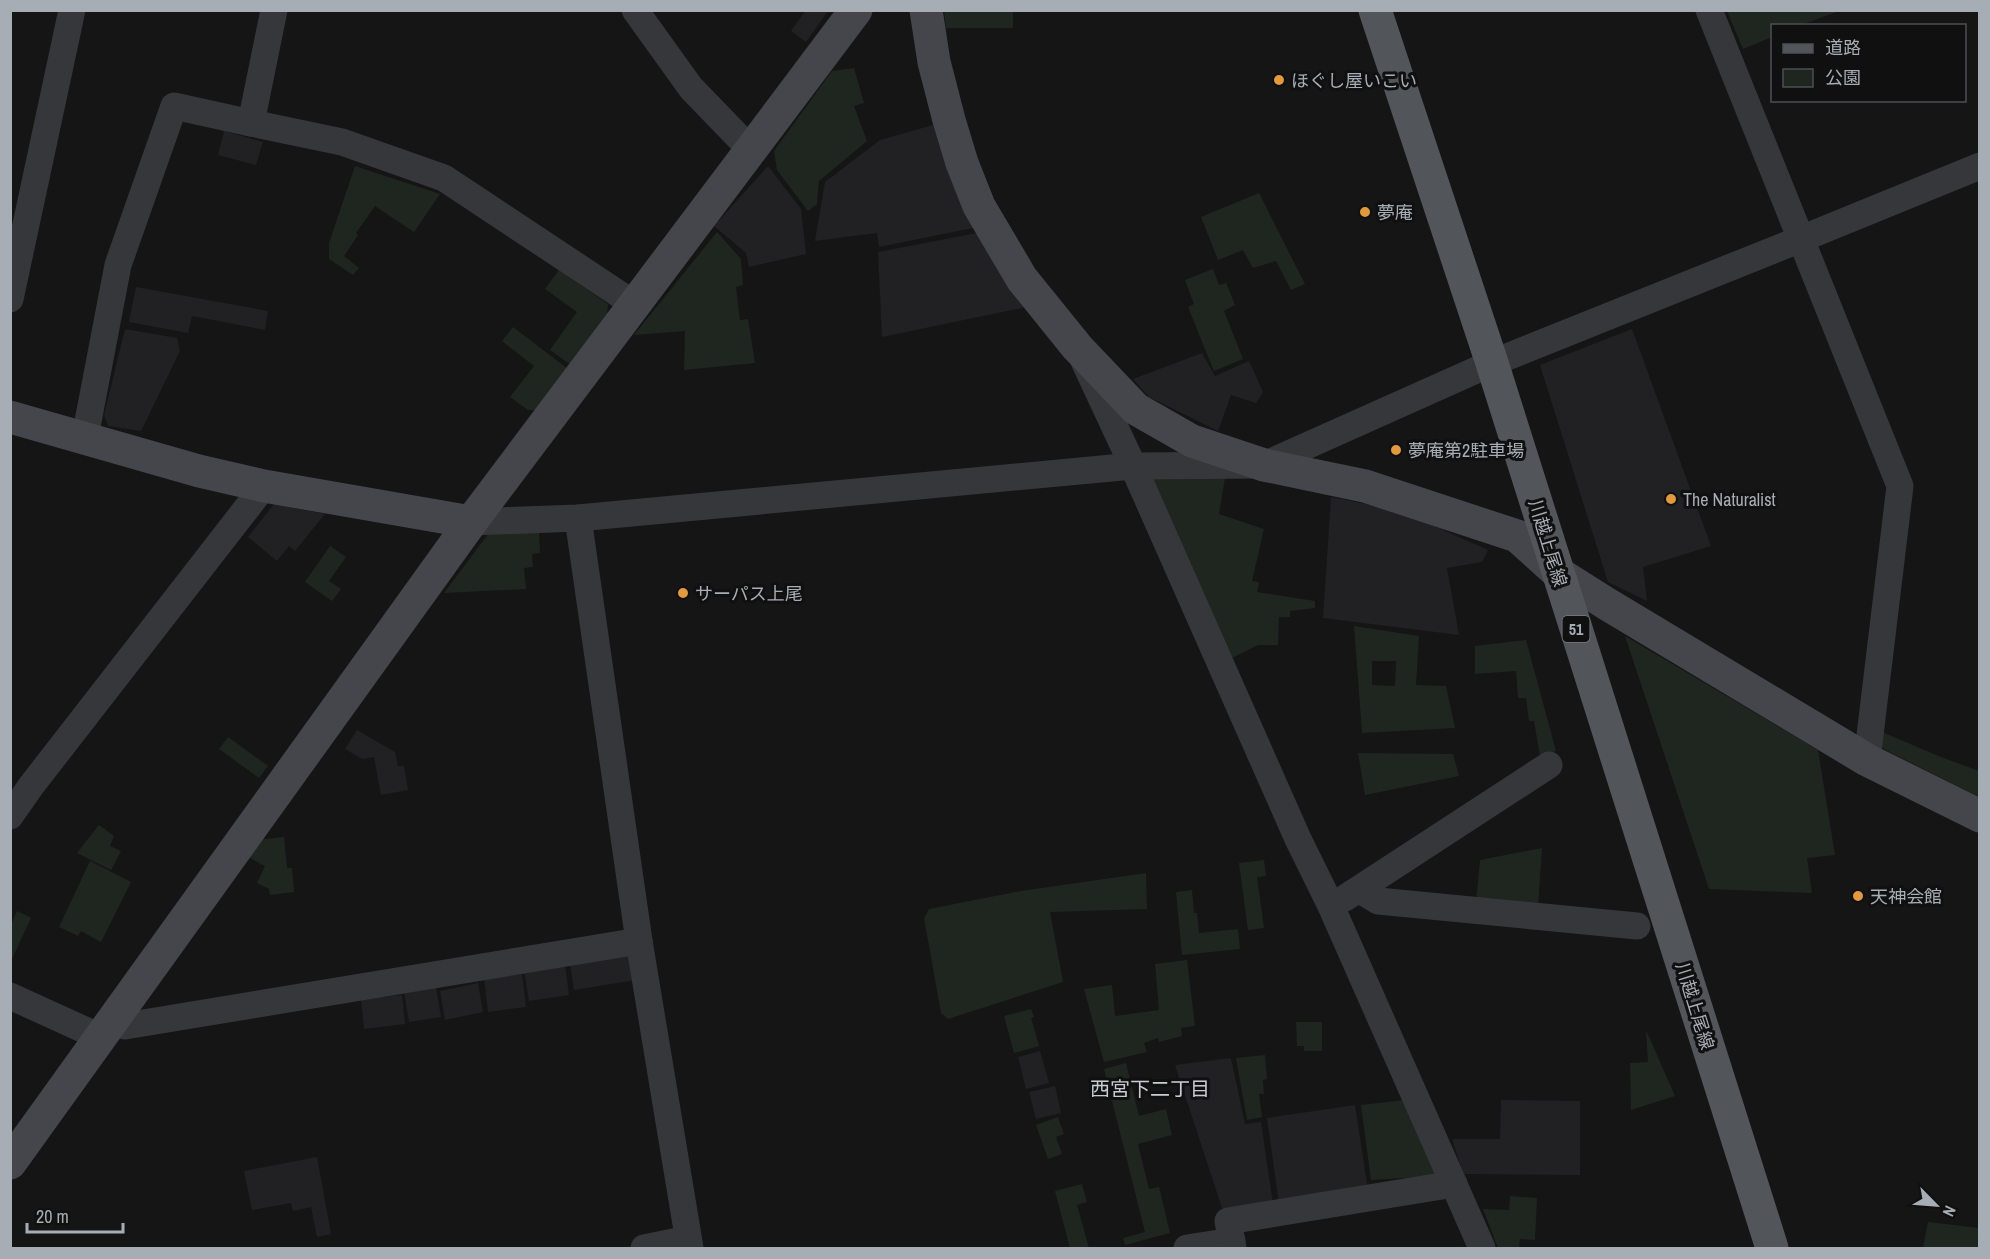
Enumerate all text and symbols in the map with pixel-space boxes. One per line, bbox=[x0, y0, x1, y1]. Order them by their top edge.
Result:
legend bbox=[1771, 24, 1966, 102]
text: 道路 bbox=[1825, 35, 1861, 60]
text: 公園 bbox=[1825, 65, 1861, 90]
place label: ほぐし屋いこい bbox=[1291, 68, 1417, 93]
marker: ほぐし屋いこい bbox=[1272, 73, 1286, 87]
place label: 夢庵 bbox=[1377, 200, 1413, 225]
marker: 夢庵 bbox=[1358, 205, 1372, 219]
place label: 夢庵第2駐車場 bbox=[1408, 438, 1524, 463]
marker: 夢庵第2駐車場 bbox=[1389, 443, 1403, 457]
place label: The Naturalist bbox=[1683, 487, 1776, 512]
marker: The Naturalist bbox=[1664, 492, 1678, 506]
street label: 川越上尾線 bbox=[1523, 496, 1573, 590]
place label: サーパス上尾 bbox=[695, 581, 803, 606]
marker: サーパス上尾 bbox=[676, 586, 690, 600]
road number: 51 bbox=[1562, 616, 1590, 642]
place label: 天神会館 bbox=[1870, 884, 1942, 909]
marker: 天神会館 bbox=[1851, 889, 1865, 903]
street label: 川越上尾線 bbox=[1670, 959, 1720, 1053]
district label: 西宮下二丁目 bbox=[1090, 1075, 1210, 1102]
north arrow bbox=[1906, 1175, 1966, 1235]
scale bar bbox=[27, 1196, 123, 1234]
text: N bbox=[1938, 1202, 1962, 1220]
text: 20 m bbox=[36, 1204, 69, 1229]

